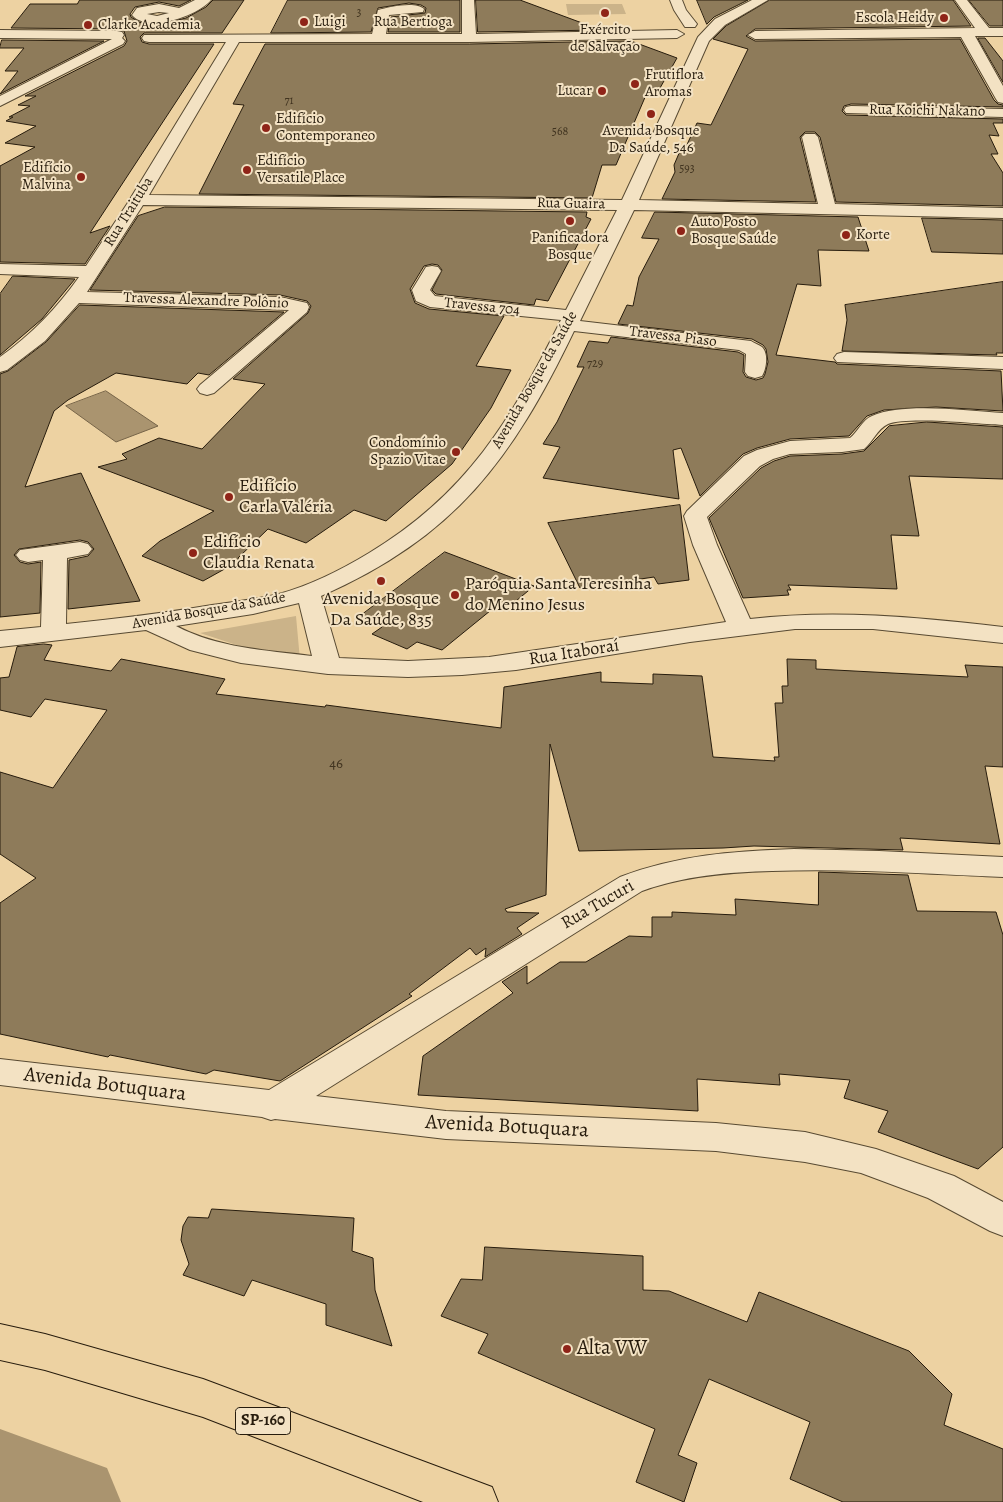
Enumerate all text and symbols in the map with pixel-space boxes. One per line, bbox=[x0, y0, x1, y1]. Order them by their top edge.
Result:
house number: 3 bbox=[357, 6, 361, 20]
marker: Exército de Salvação bbox=[599, 7, 611, 19]
place label: Escola Heidy bbox=[855, 9, 934, 27]
marker: Escola Heidy bbox=[938, 12, 950, 24]
place label: Luigi bbox=[314, 13, 346, 31]
street label: Rua Bertioga bbox=[373, 13, 453, 31]
place label: Clarke Academia bbox=[98, 16, 201, 34]
marker: Luigi bbox=[298, 16, 310, 28]
marker: Clarke Academia bbox=[82, 19, 94, 31]
place label: Exército de Salvação bbox=[570, 21, 640, 56]
place label: Frutiflora Aromas bbox=[645, 66, 704, 101]
marker: Frutiflora Aromas bbox=[629, 78, 641, 90]
place label: Lucar bbox=[557, 82, 592, 100]
marker: Lucar bbox=[596, 85, 608, 97]
house number: 71 bbox=[284, 94, 294, 108]
street label: Rua Koichi Nakano bbox=[869, 101, 985, 121]
marker: Avenida Bosque Da Saúde, 546 bbox=[645, 108, 657, 120]
place label: Edifício Contemporaneo bbox=[276, 110, 375, 145]
marker: Edifício Contemporaneo bbox=[260, 122, 272, 134]
place label: Avenida Bosque Da Saúde, 546 bbox=[603, 122, 699, 157]
house number: 568 bbox=[552, 125, 568, 139]
place label: Edifício Versatile Place bbox=[257, 152, 345, 187]
place label: Edifício Malvina bbox=[22, 159, 71, 194]
house number: 593 bbox=[679, 162, 695, 176]
marker: Edifício Versatile Place bbox=[241, 164, 253, 176]
marker: Edifício Malvina bbox=[75, 171, 87, 183]
street label: Rua Traituba bbox=[100, 174, 158, 250]
street label: Rua Guaira bbox=[537, 194, 605, 214]
place label: Auto Posto Bosque Saúde bbox=[691, 213, 776, 248]
marker: Panificadora Bosque bbox=[564, 215, 576, 227]
marker: Auto Posto Bosque Saúde bbox=[675, 225, 687, 237]
place label: Korte bbox=[856, 226, 890, 244]
place label: Panificadora Bosque bbox=[531, 229, 609, 264]
marker: Korte bbox=[840, 229, 852, 241]
street label: Travessa Alexandre Polônio bbox=[123, 289, 289, 313]
street label: Travessa 704 bbox=[443, 294, 521, 320]
street label: Avenida Bosque da Saúde bbox=[488, 308, 582, 452]
street label: Travessa Piaso bbox=[628, 323, 718, 351]
house number: 729 bbox=[587, 357, 603, 371]
place label: Condomínio Spazio Vitae bbox=[369, 434, 446, 469]
marker: Condomínio Spazio Vitae bbox=[450, 446, 462, 458]
place label: Edifício Carla Valéria bbox=[239, 476, 333, 518]
marker: Edifício Carla Valéria bbox=[223, 491, 235, 503]
place label: Edifício Claudia Renata bbox=[203, 532, 315, 574]
marker: Edifício Claudia Renata bbox=[187, 547, 199, 559]
place label: Paróquia Santa Teresinha do Menino Jesus bbox=[465, 574, 652, 616]
marker: Avenida Bosque Da Saúde, 835 bbox=[375, 575, 387, 587]
street label: Avenida Bosque da Saúde bbox=[131, 589, 287, 633]
place label: Avenida Bosque Da Saúde, 835 bbox=[323, 589, 439, 632]
marker: Paróquia Santa Teresinha do Menino Jesus bbox=[449, 589, 461, 601]
street label: Rua Itaboraí bbox=[527, 635, 621, 671]
house number: 46 bbox=[329, 755, 343, 773]
street label: Rua Tucuri bbox=[558, 876, 638, 934]
street label: Avenida Botuquara bbox=[22, 1063, 188, 1107]
street label: Avenida Botuquara bbox=[425, 1110, 589, 1144]
place label: Alta VW bbox=[577, 1336, 647, 1362]
marker: Alta VW bbox=[561, 1343, 573, 1355]
road number: SP-160 bbox=[236, 1408, 290, 1434]

